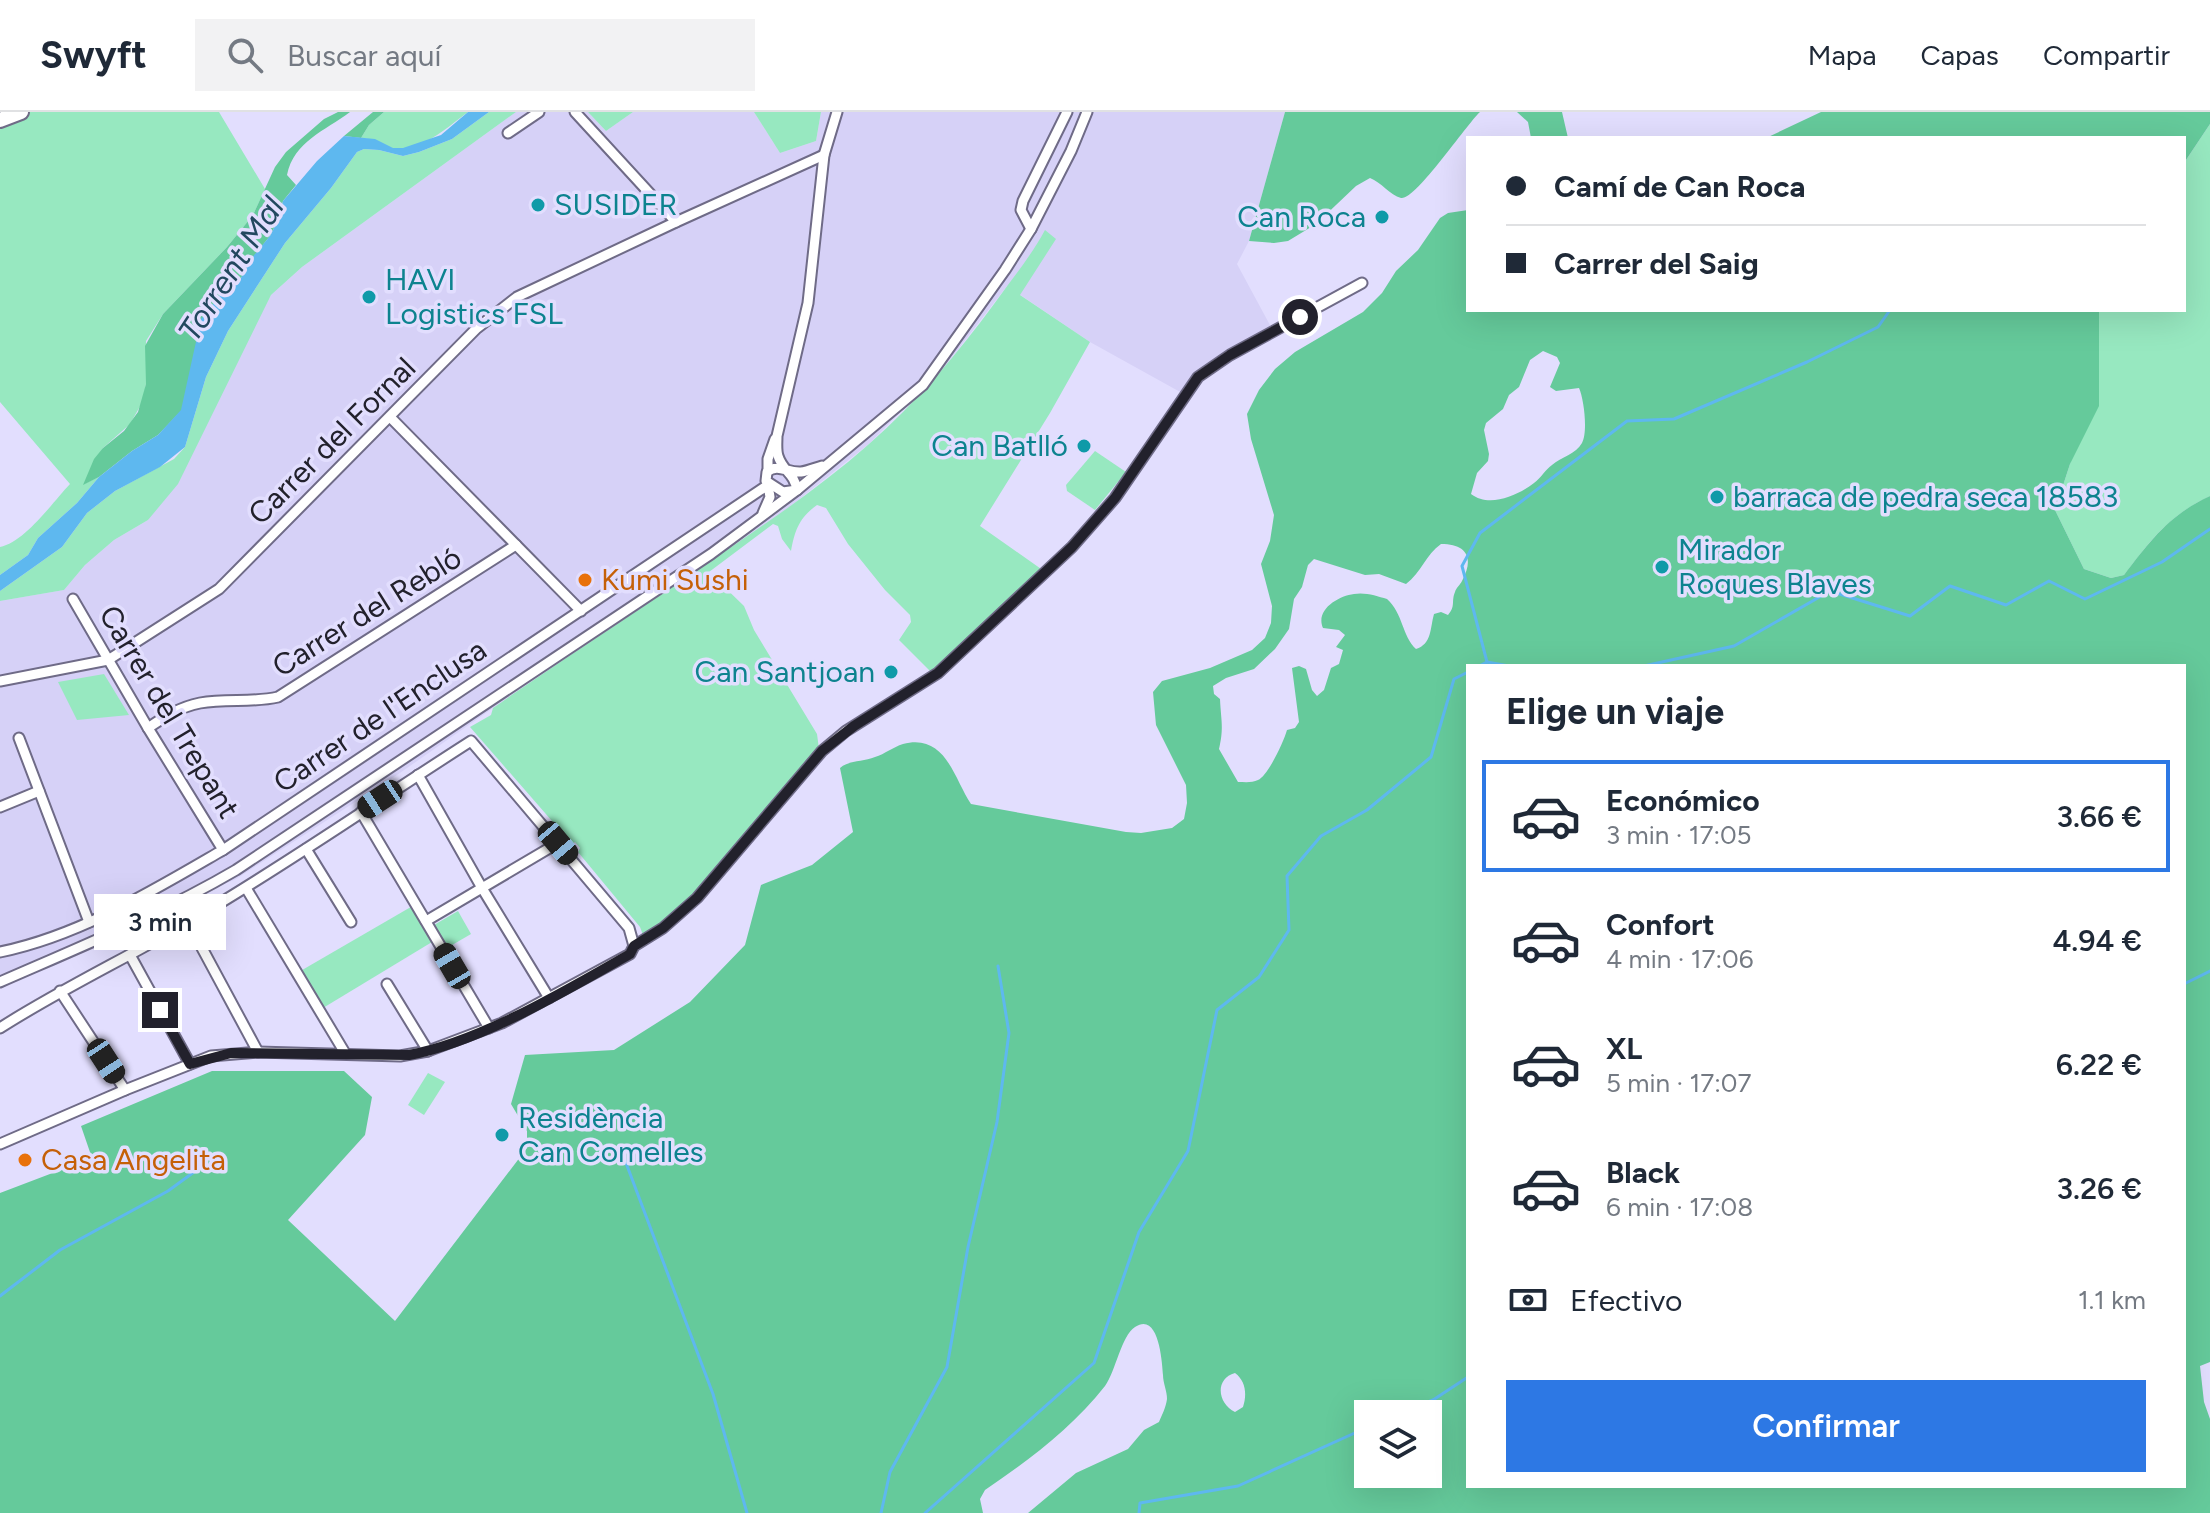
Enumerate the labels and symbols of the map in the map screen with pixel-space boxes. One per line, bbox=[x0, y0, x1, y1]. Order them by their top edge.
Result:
place label: SUSIDER bbox=[554, 186, 677, 223]
water label: Torrent Mal bbox=[170, 189, 292, 348]
marker: SUSIDER bbox=[529, 196, 547, 214]
place label: Can Roca bbox=[1237, 198, 1366, 235]
marker: Can Roca bbox=[1373, 208, 1391, 226]
place label: HAVI Logistics FSL bbox=[385, 261, 563, 332]
marker: HAVI Logistics FSL bbox=[360, 288, 378, 306]
route start bbox=[1282, 299, 1318, 335]
street label: Carrer del Fornal bbox=[240, 349, 423, 532]
place label: Can Batlló bbox=[931, 427, 1068, 464]
marker: Can Batlló bbox=[1075, 437, 1093, 455]
place label: barraca de pedra seca 18583 bbox=[1733, 478, 2118, 515]
marker: barraca de pedra seca 18583 bbox=[1708, 488, 1726, 506]
place label: Mirador Roques Blaves bbox=[1678, 531, 1872, 602]
street label: Carrer del Rebló bbox=[265, 539, 468, 684]
marker: Mirador Roques Blaves bbox=[1653, 558, 1671, 576]
place label: Kumi Sushi bbox=[601, 561, 749, 598]
marker: Kumi Sushi bbox=[576, 571, 594, 589]
street label: Carrer del Trepant bbox=[91, 599, 248, 825]
street label: Carrer de l'Enclusa bbox=[266, 631, 493, 800]
place label: Can Santjoan bbox=[695, 653, 875, 690]
marker: Can Santjoan bbox=[882, 663, 900, 681]
car bbox=[353, 776, 407, 822]
car bbox=[533, 817, 583, 869]
callout: 3 min bbox=[94, 894, 226, 950]
car bbox=[430, 939, 474, 993]
route end bbox=[142, 992, 178, 1028]
car bbox=[83, 1034, 129, 1088]
place label: Residència Can Comelles bbox=[518, 1099, 704, 1170]
marker: Residència Can Comelles bbox=[493, 1126, 511, 1144]
place label: Casa Angelita bbox=[41, 1141, 226, 1178]
marker: Casa Angelita bbox=[16, 1151, 34, 1169]

